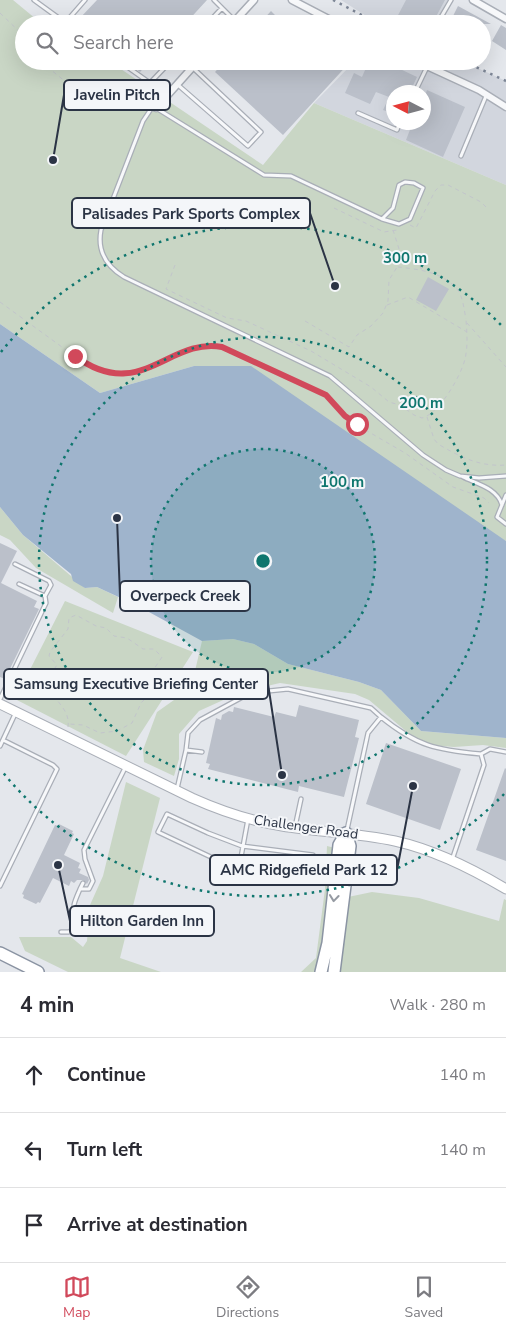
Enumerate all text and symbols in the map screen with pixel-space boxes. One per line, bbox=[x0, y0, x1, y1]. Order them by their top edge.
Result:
search box bbox=[15, 15, 491, 70]
icon: search bbox=[33, 29, 61, 57]
text: Search here bbox=[73, 30, 174, 56]
callout: Javelin Pitch bbox=[64, 80, 170, 110]
text: Javelin Pitch bbox=[73, 85, 160, 105]
north arrow bbox=[386, 85, 431, 130]
callout: Palisades Park Sports Complex bbox=[72, 198, 310, 228]
text: Palisades Park Sports Complex bbox=[82, 204, 301, 224]
text: 300 m bbox=[383, 248, 427, 268]
route end bbox=[64, 345, 87, 368]
text: 200 m bbox=[399, 393, 443, 413]
route start bbox=[346, 413, 369, 436]
text: 100 m bbox=[320, 472, 364, 492]
centre of rings bbox=[254, 552, 272, 570]
callout: Overpeck Creek bbox=[120, 581, 250, 611]
text: Overpeck Creek bbox=[130, 586, 241, 606]
callout: Samsung Executive Briefing Center bbox=[4, 669, 268, 699]
text: Samsung Executive Briefing Center bbox=[14, 674, 258, 694]
street label: Challenger Road bbox=[253, 810, 359, 844]
callout: AMC Ridgefield Park 12 bbox=[210, 855, 397, 885]
text: AMC Ridgefield Park 12 bbox=[220, 860, 388, 880]
one-way arrow bbox=[329, 894, 340, 902]
callout: Hilton Garden Inn bbox=[70, 906, 214, 936]
text: Hilton Garden Inn bbox=[80, 911, 204, 931]
text: 4 min bbox=[20, 991, 74, 1019]
text: Walk · 280 m bbox=[390, 994, 486, 1016]
icon: ahead bbox=[20, 1061, 48, 1089]
text: Continue bbox=[67, 1062, 146, 1088]
text: 140 m bbox=[439, 1064, 486, 1086]
icon: left bbox=[20, 1136, 48, 1164]
text: Turn left bbox=[67, 1137, 142, 1163]
text: 140 m bbox=[439, 1139, 486, 1161]
icon: arrive bbox=[20, 1211, 48, 1239]
text: Arrive at destination bbox=[67, 1212, 248, 1238]
tab: Map bbox=[63, 1273, 91, 1322]
tab: Directions bbox=[216, 1273, 279, 1322]
tab: Saved bbox=[405, 1273, 443, 1322]

